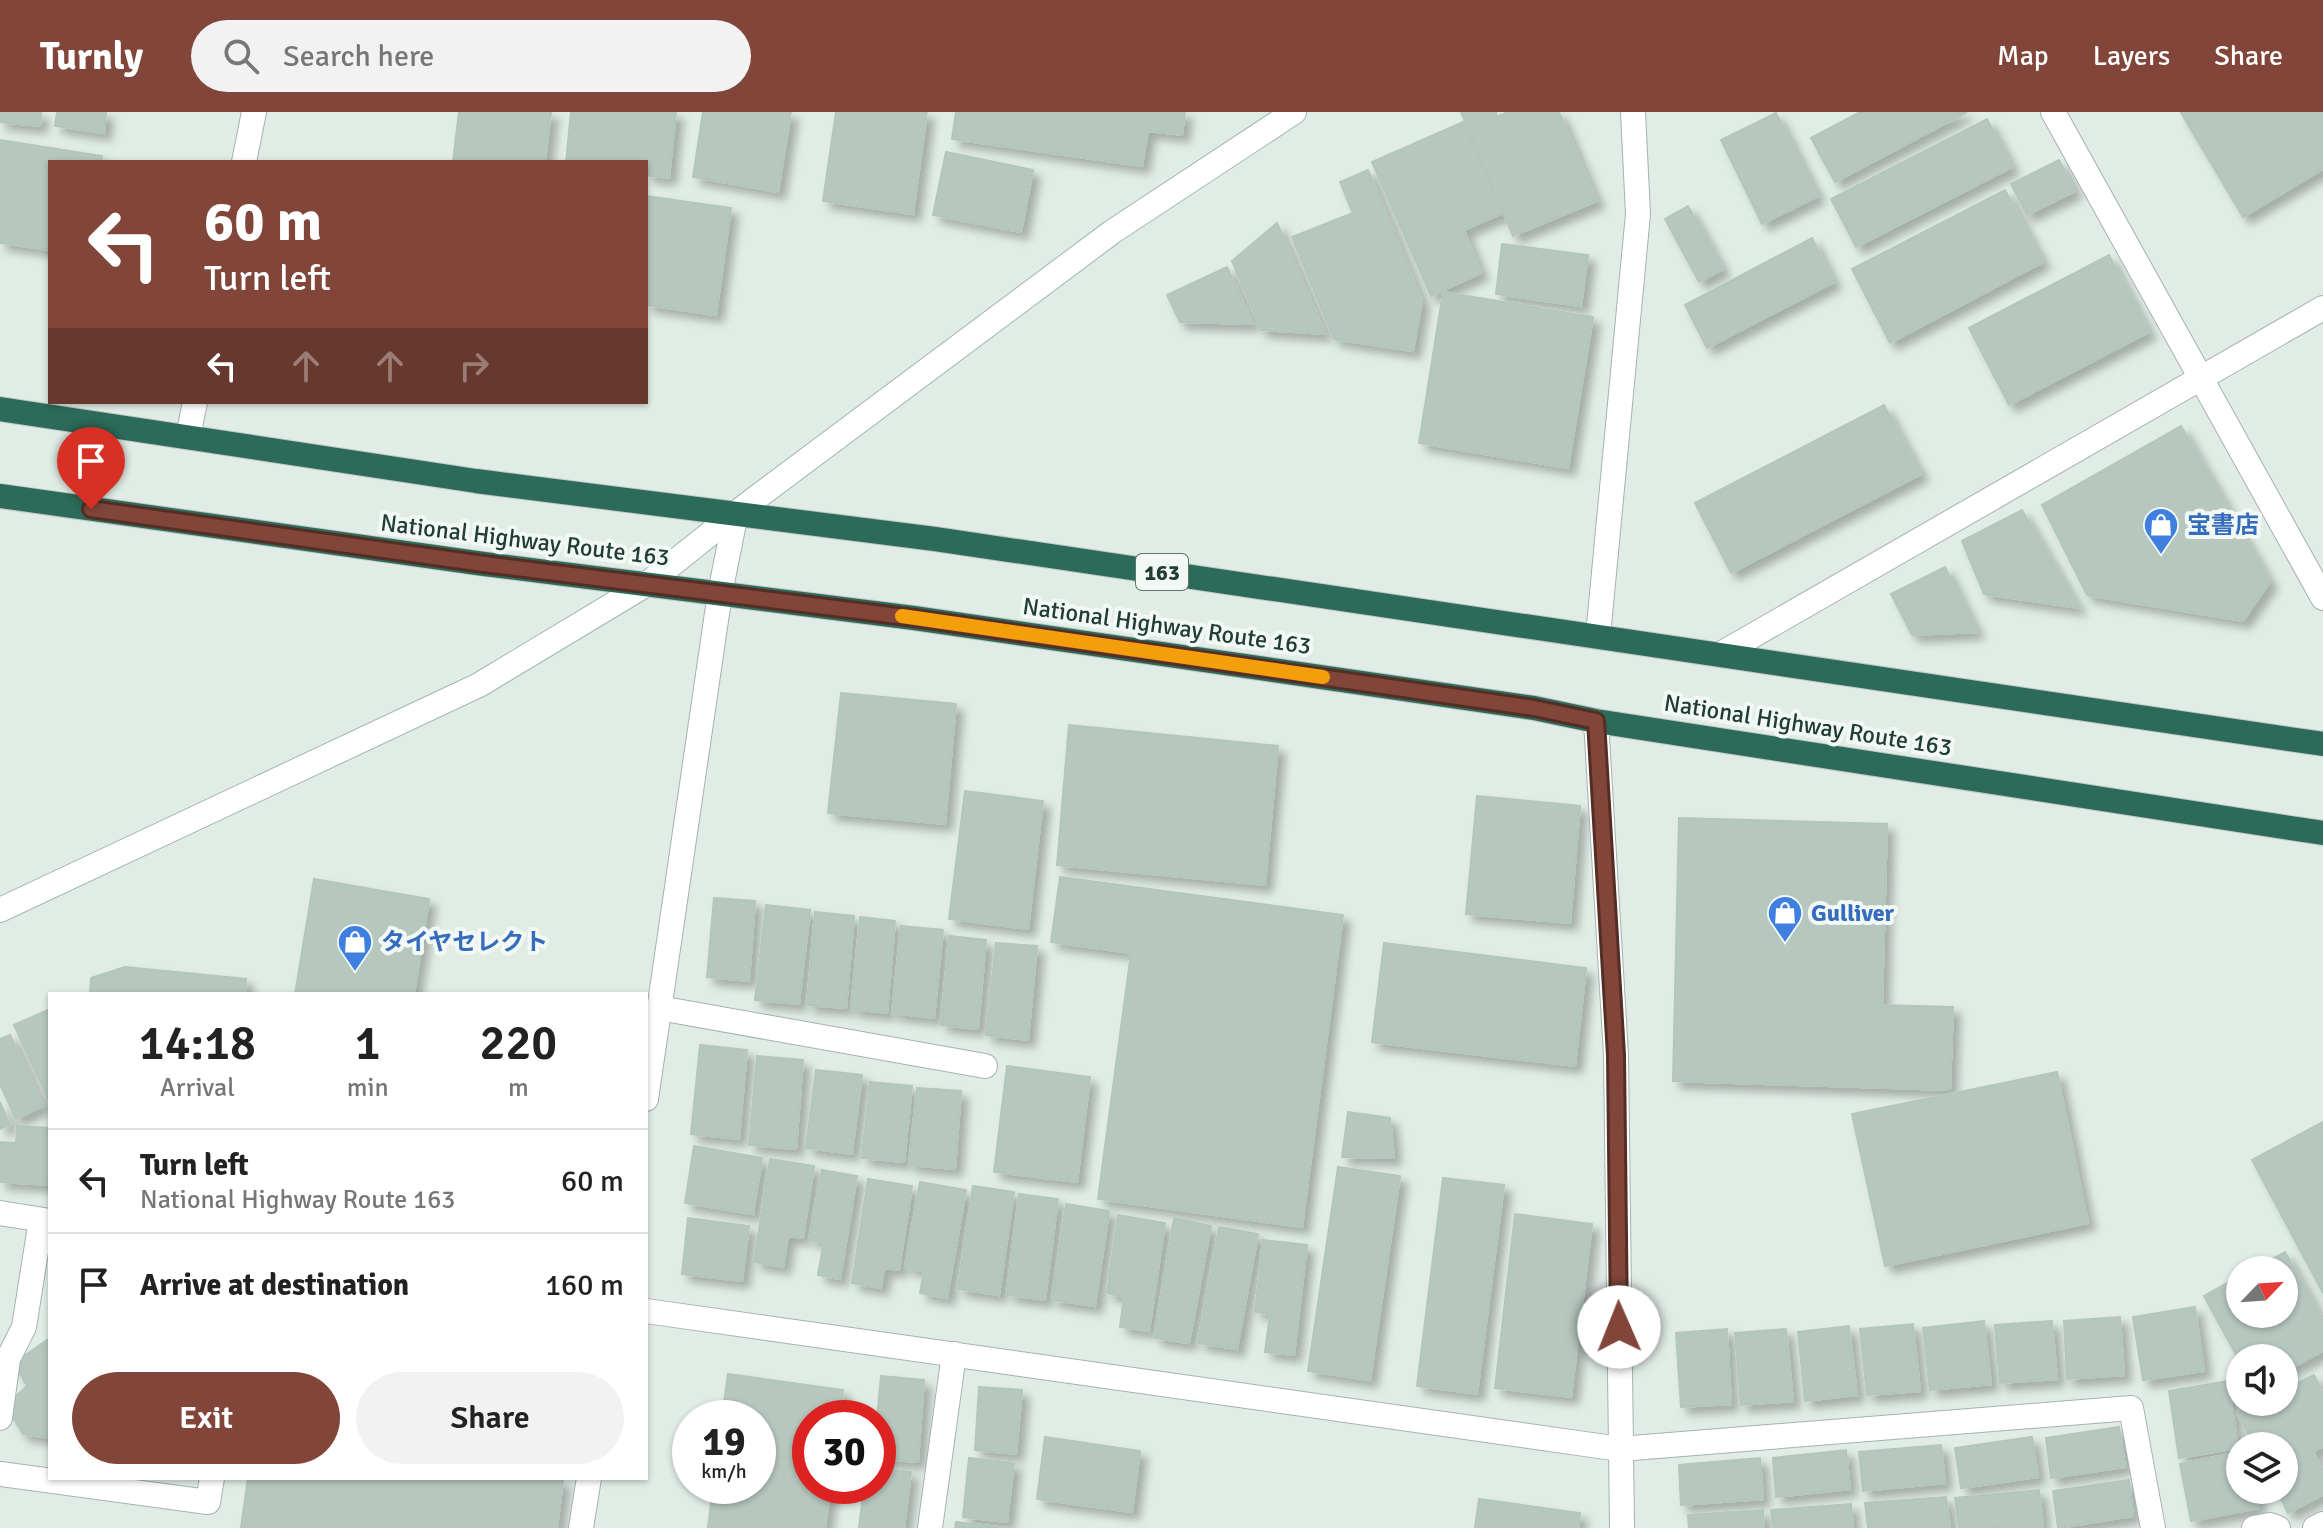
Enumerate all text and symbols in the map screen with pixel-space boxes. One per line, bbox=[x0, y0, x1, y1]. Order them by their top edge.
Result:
search box bbox=[191, 20, 751, 92]
text: Turnly bbox=[40, 33, 143, 80]
icon: search bbox=[219, 34, 263, 78]
text: Search here bbox=[283, 38, 434, 75]
text: Map bbox=[1997, 39, 2049, 73]
text: Layers bbox=[2093, 39, 2170, 73]
text: Share bbox=[2214, 39, 2283, 73]
text: 60 m bbox=[204, 187, 322, 256]
icon: left bbox=[72, 192, 176, 296]
text: Turn left bbox=[204, 256, 331, 301]
icon: left bbox=[200, 344, 244, 388]
icon: ahead bbox=[284, 344, 328, 388]
icon: ahead bbox=[368, 344, 412, 388]
icon: right bbox=[452, 344, 496, 388]
pin bbox=[57, 427, 125, 509]
icon: arrive bbox=[69, 439, 113, 483]
shop icon: 宝書店 bbox=[2142, 506, 2180, 556]
street label: National Highway Route 163 bbox=[379, 507, 671, 573]
place label: 宝書店 bbox=[2187, 510, 2259, 540]
road number: 163 bbox=[1136, 554, 1188, 590]
street label: National Highway Route 163 bbox=[1021, 591, 1313, 661]
street label: National Highway Route 163 bbox=[1662, 687, 1954, 763]
shop icon: Gulliver bbox=[1766, 894, 1804, 944]
place label: Gulliver bbox=[1811, 898, 1895, 928]
shop icon: タイヤセレクト bbox=[336, 923, 374, 973]
place label: タイヤセレクト bbox=[381, 927, 548, 957]
text: 14:18 bbox=[139, 1014, 256, 1073]
text: 1 bbox=[355, 1014, 381, 1073]
text: 220 bbox=[479, 1014, 557, 1073]
text: Arrival bbox=[160, 1072, 235, 1104]
text: min bbox=[347, 1072, 389, 1104]
text: m bbox=[508, 1072, 529, 1104]
text: Turn left bbox=[140, 1147, 249, 1184]
icon: left bbox=[72, 1159, 116, 1203]
text: 60 m bbox=[561, 1163, 624, 1200]
text: National Highway Route 163 bbox=[140, 1184, 455, 1216]
north arrow bbox=[2226, 1256, 2298, 1328]
map controls bbox=[2226, 1256, 2298, 1504]
icon: arrive bbox=[72, 1263, 116, 1307]
text: Arrive at destination bbox=[140, 1267, 409, 1304]
text: 160 m bbox=[545, 1267, 624, 1304]
position arrow bbox=[1577, 1285, 1661, 1369]
button: sound bbox=[2226, 1344, 2298, 1416]
button: Exit bbox=[72, 1372, 340, 1464]
button: Share bbox=[356, 1372, 624, 1464]
speed limit sign: 30 bbox=[792, 1400, 896, 1504]
text: 19 bbox=[702, 1417, 746, 1467]
button: layers bbox=[2226, 1432, 2298, 1504]
text: km/h bbox=[701, 1459, 747, 1484]

